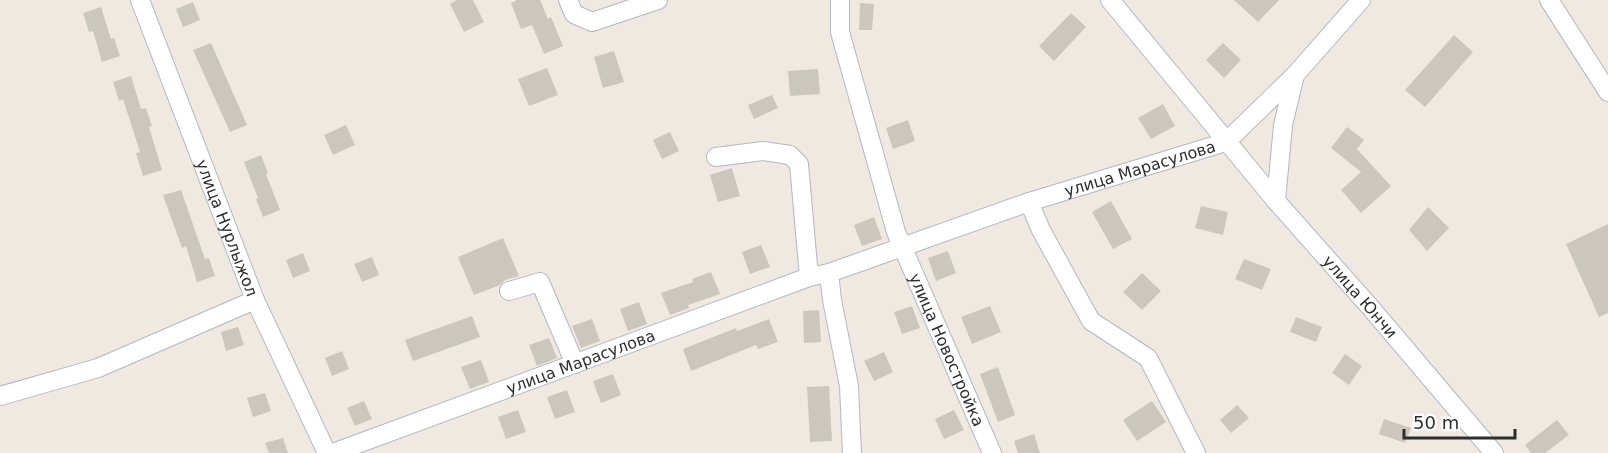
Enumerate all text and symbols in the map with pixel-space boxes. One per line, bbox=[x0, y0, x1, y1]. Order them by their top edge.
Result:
street label: улица Марасулова bbox=[1062, 137, 1218, 201]
street label: улица Нурлыжол bbox=[192, 157, 262, 299]
street label: улица Юнчи bbox=[1319, 252, 1401, 342]
street label: улица Новостройка bbox=[905, 270, 988, 429]
street label: улица Марасулова bbox=[504, 326, 658, 398]
scale bar bbox=[1404, 402, 1515, 440]
text: 50 m bbox=[1413, 412, 1459, 433]

